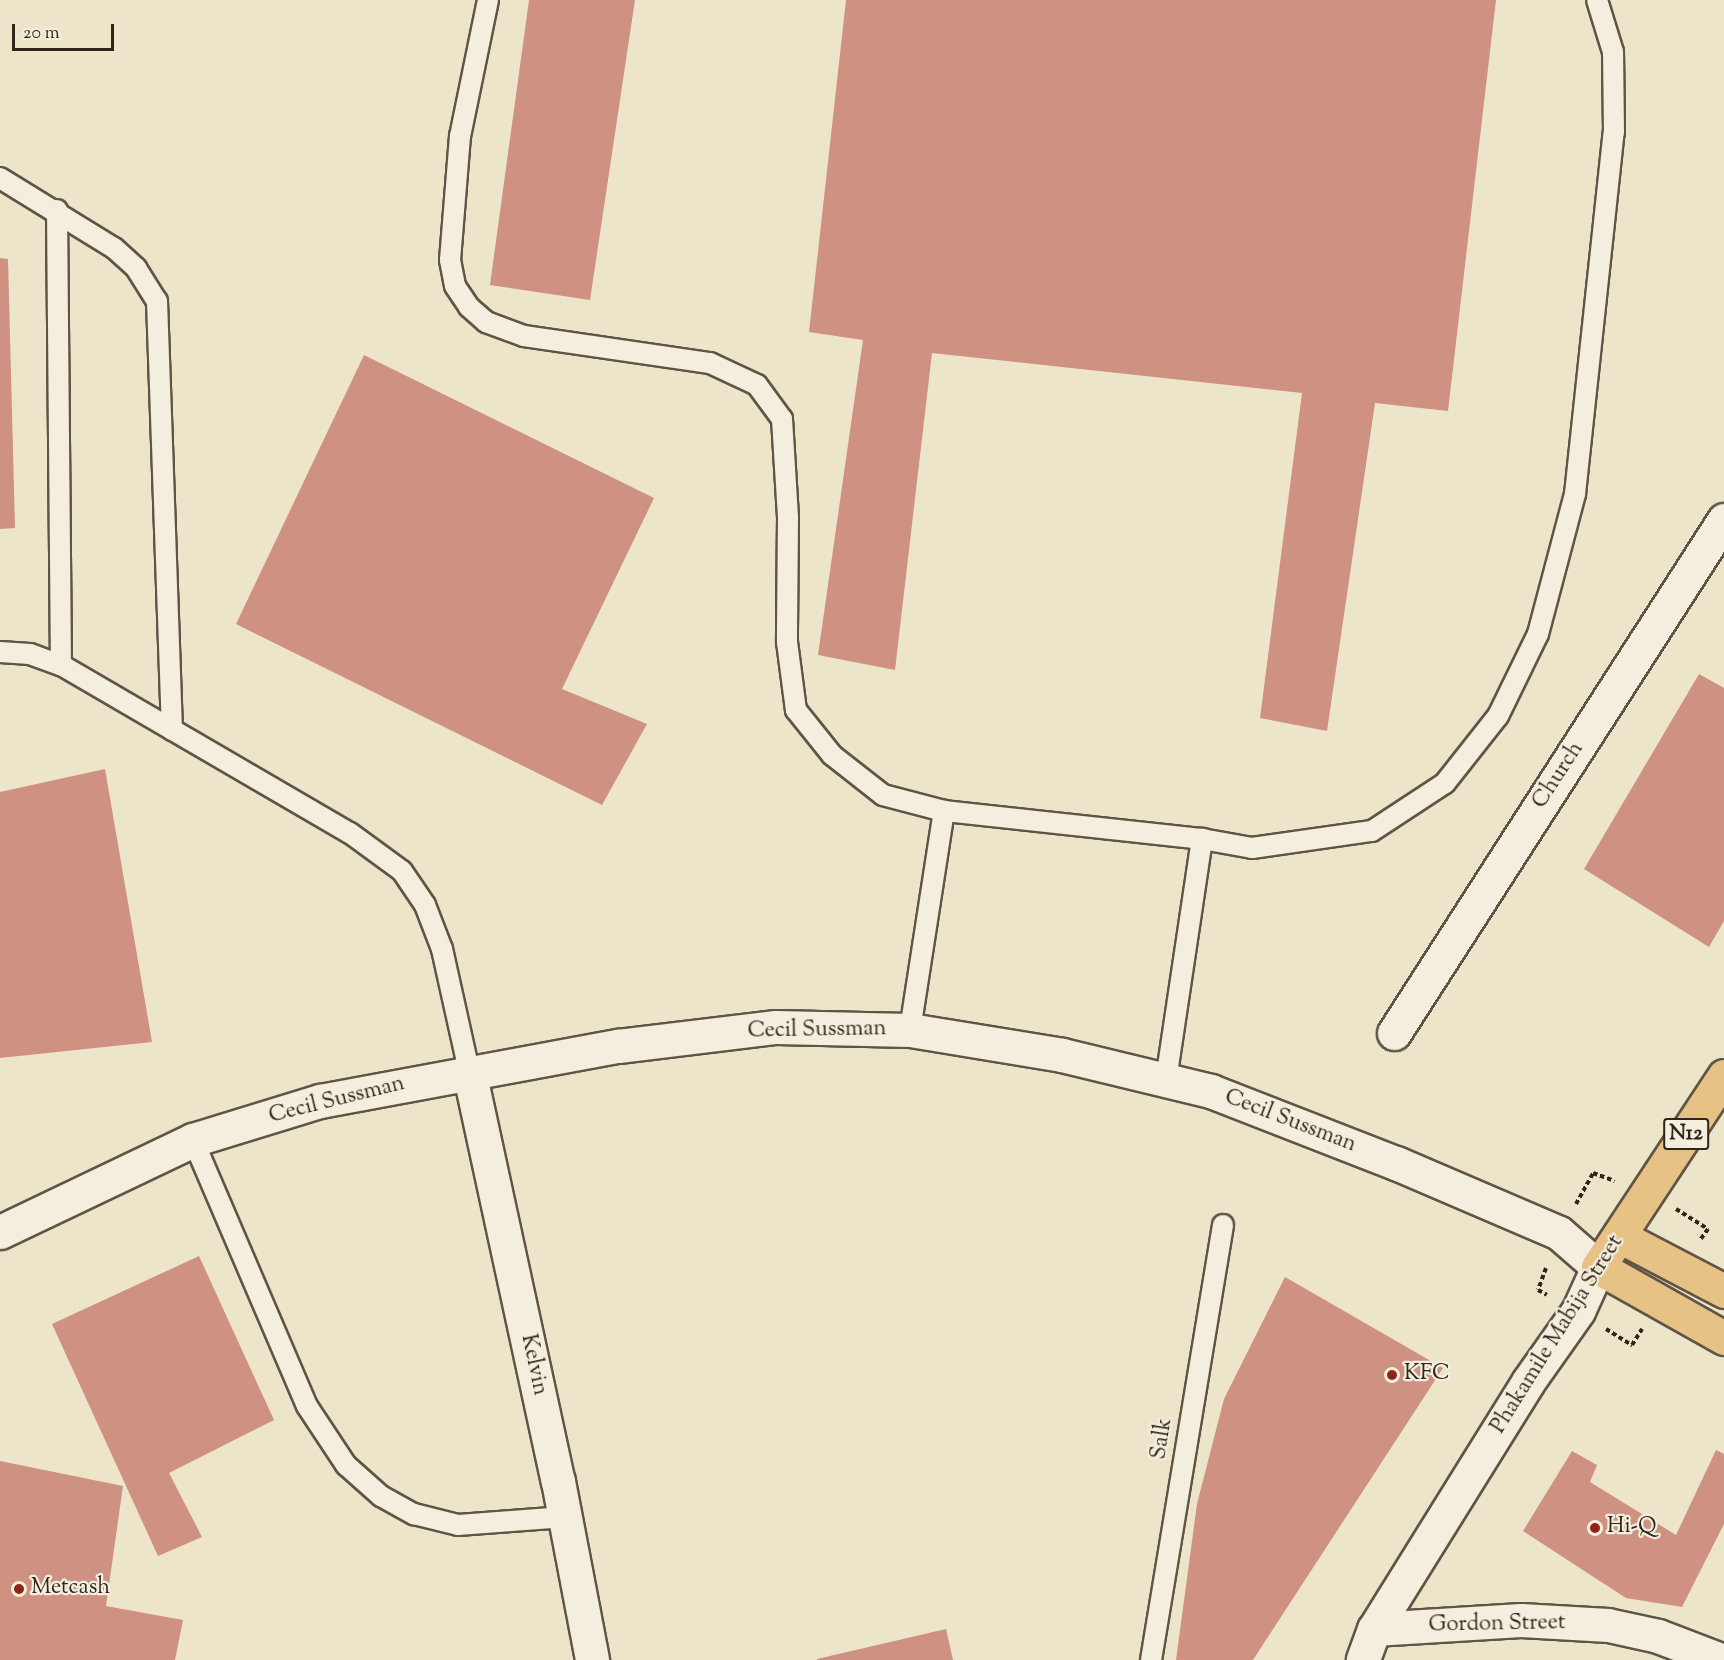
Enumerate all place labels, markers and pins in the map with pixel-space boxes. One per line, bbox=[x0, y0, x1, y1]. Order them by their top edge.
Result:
place label: KFC bbox=[1404, 1362, 1450, 1388]
marker: KFC bbox=[1385, 1368, 1399, 1382]
place label: Hi-Q bbox=[1607, 1515, 1656, 1541]
marker: Hi-Q bbox=[1588, 1521, 1602, 1535]
place label: Metcash bbox=[31, 1576, 110, 1602]
marker: Metcash bbox=[12, 1582, 26, 1596]

